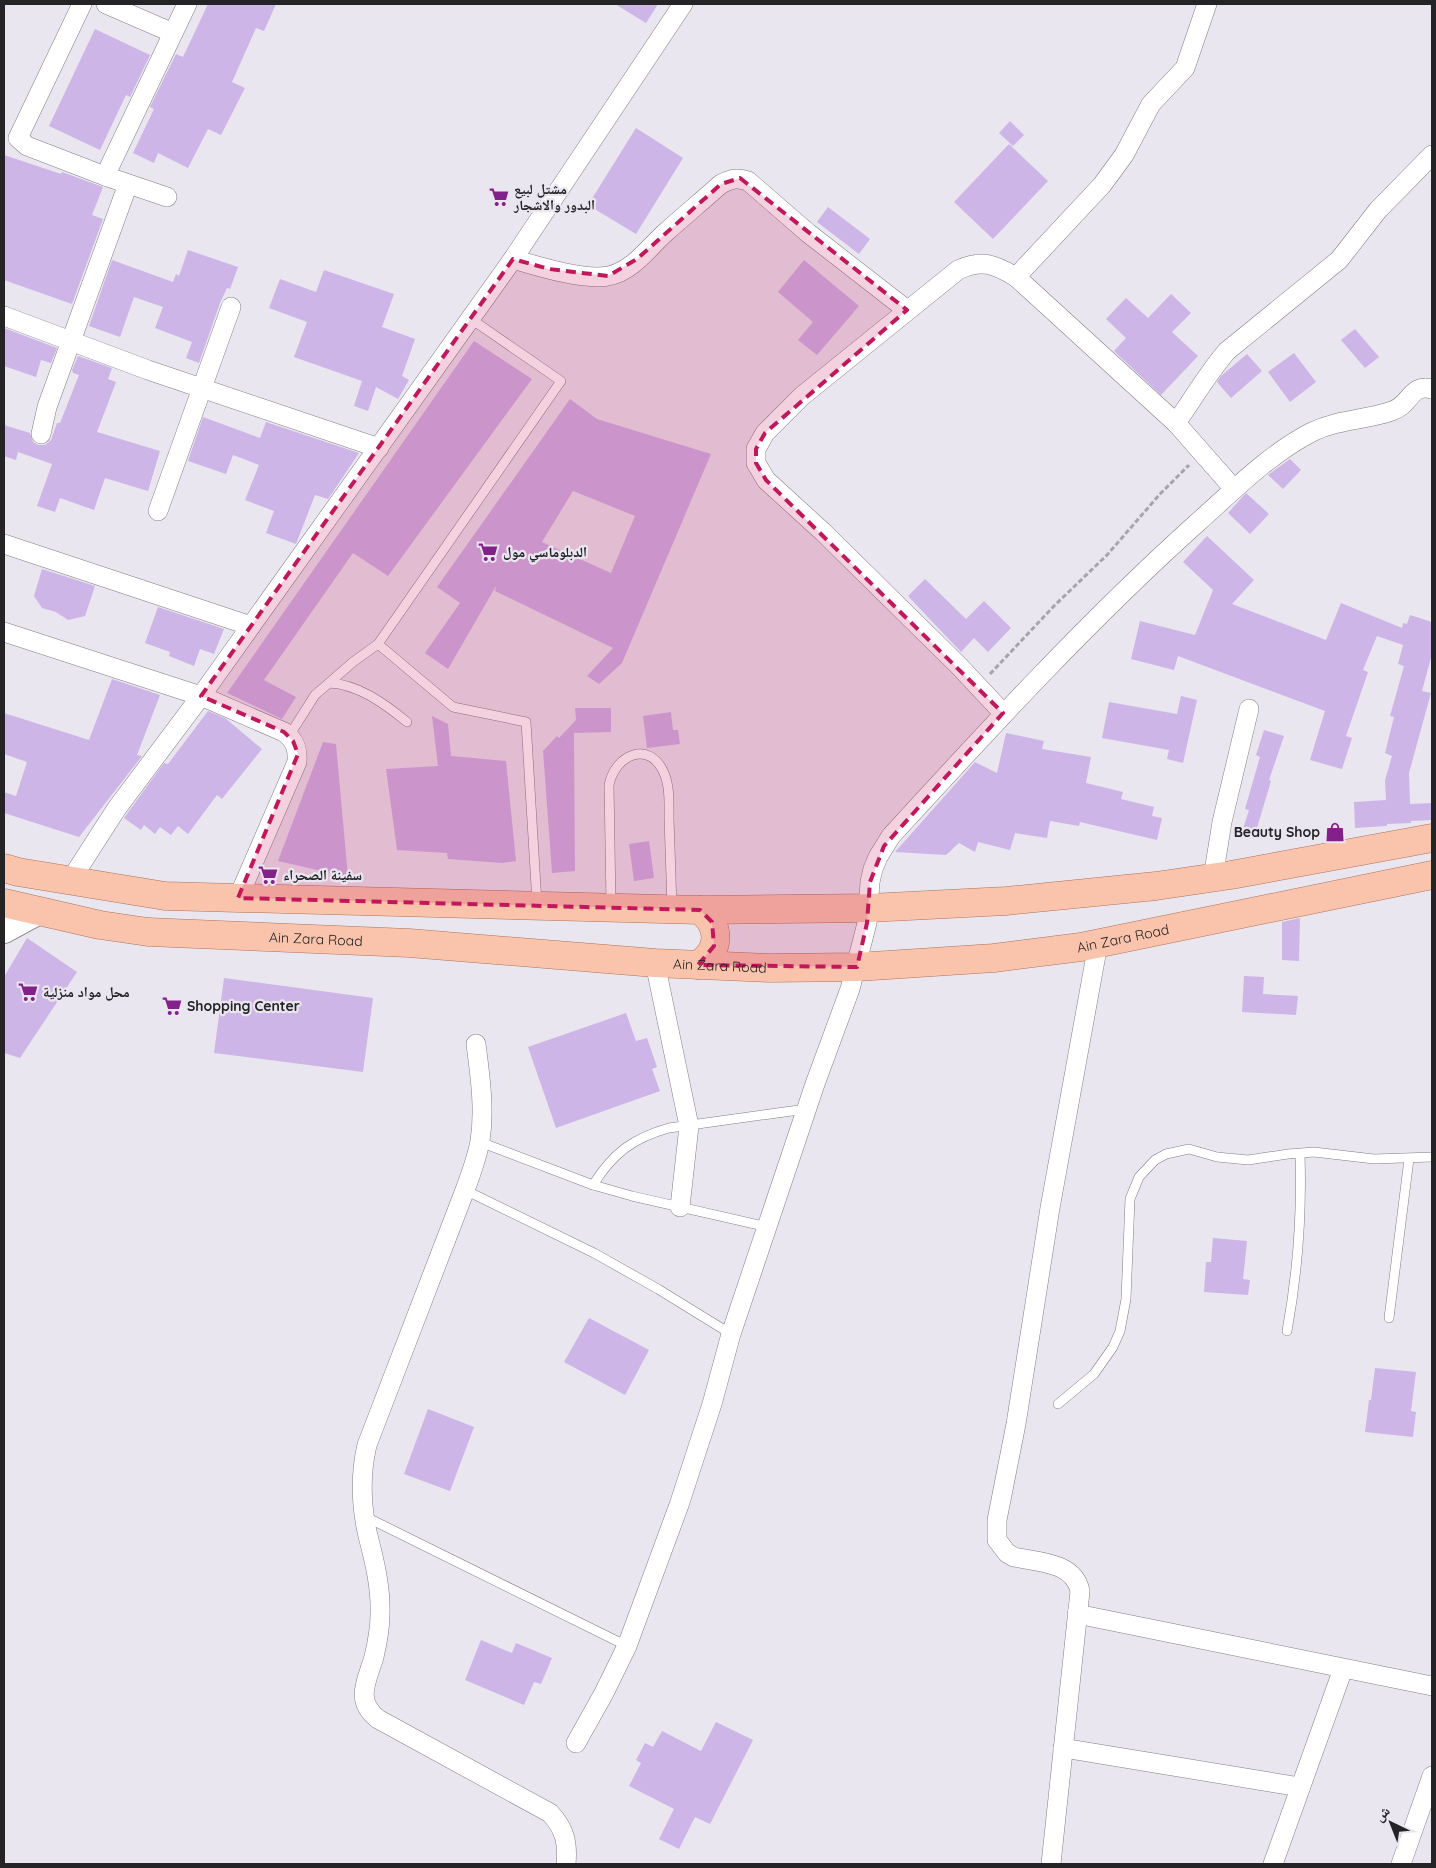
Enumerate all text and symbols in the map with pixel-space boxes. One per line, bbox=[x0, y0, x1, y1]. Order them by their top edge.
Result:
place label: مشتل لبيع البدور والاشجار bbox=[513, 180, 595, 214]
supermarket icon: مشتل لبيع البدور والاشجار bbox=[488, 186, 510, 208]
supermarket icon: الدبلوماسي مول bbox=[477, 541, 499, 563]
place label: الدبلوماسي مول bbox=[503, 543, 587, 563]
shop icon: Beauty Shop bbox=[1324, 821, 1346, 843]
place label: Beauty Shop bbox=[1234, 823, 1320, 841]
supermarket icon: سفينة الصحراء bbox=[257, 864, 279, 886]
place label: سفينة الصحراء bbox=[283, 866, 362, 884]
street label: Ain Zara Road bbox=[1075, 920, 1171, 957]
street label: Ain Zara Road bbox=[269, 928, 363, 950]
street label: Ain Zara Road bbox=[673, 955, 767, 977]
supermarket icon: محل مواد منزلية bbox=[17, 981, 39, 1003]
place label: محل مواد منزلية bbox=[43, 983, 130, 1001]
supermarket icon: Shopping Center bbox=[161, 995, 183, 1017]
place label: Shopping Center bbox=[187, 997, 300, 1015]
north arrow bbox=[1366, 1798, 1416, 1848]
text: ش bbox=[1371, 1802, 1394, 1825]

